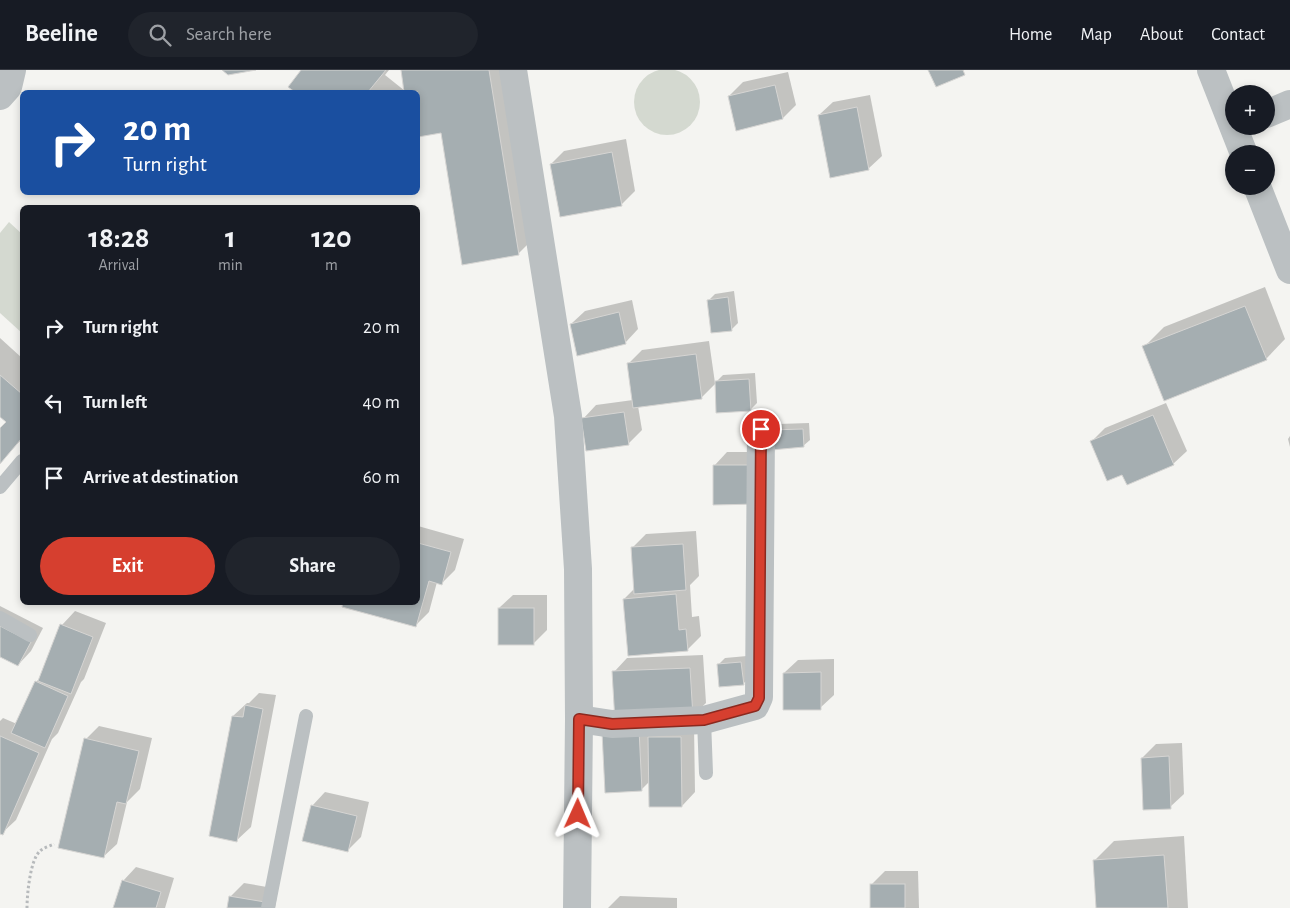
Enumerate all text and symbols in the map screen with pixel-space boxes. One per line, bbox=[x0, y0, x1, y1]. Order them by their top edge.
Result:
search box bbox=[128, 12, 478, 57]
icon: search bbox=[146, 21, 174, 49]
text: Beeline bbox=[25, 22, 98, 46]
text: Search here bbox=[186, 25, 272, 44]
text: Home bbox=[1009, 26, 1052, 44]
text: Map bbox=[1080, 26, 1112, 44]
text: About bbox=[1140, 26, 1183, 44]
text: Contact bbox=[1211, 26, 1265, 44]
map controls bbox=[1225, 85, 1275, 195]
button: + bbox=[1225, 85, 1275, 135]
icon: right bbox=[40, 110, 105, 175]
text: 20 m bbox=[123, 112, 191, 147]
button: − bbox=[1225, 145, 1275, 195]
text: Turn right bbox=[123, 153, 207, 175]
text: 18:28 bbox=[88, 223, 150, 253]
text: 1 bbox=[225, 223, 236, 253]
text: 120 bbox=[311, 223, 352, 253]
text: Arrival bbox=[98, 257, 140, 273]
text: min bbox=[218, 257, 243, 273]
text: m bbox=[325, 257, 338, 273]
icon: right bbox=[40, 314, 68, 342]
text: Turn right bbox=[83, 318, 158, 337]
text: 20 m bbox=[363, 318, 400, 337]
icon: left bbox=[40, 389, 68, 417]
text: Turn left bbox=[83, 393, 147, 412]
text: 40 m bbox=[362, 393, 400, 412]
pin bbox=[740, 408, 782, 450]
icon: arrive bbox=[747, 415, 775, 443]
icon: arrive bbox=[40, 464, 68, 492]
text: Arrive at destination bbox=[83, 468, 239, 487]
text: 60 m bbox=[363, 468, 400, 487]
button: Exit bbox=[40, 537, 215, 595]
button: Share bbox=[225, 537, 400, 595]
position arrow bbox=[551, 787, 603, 839]

